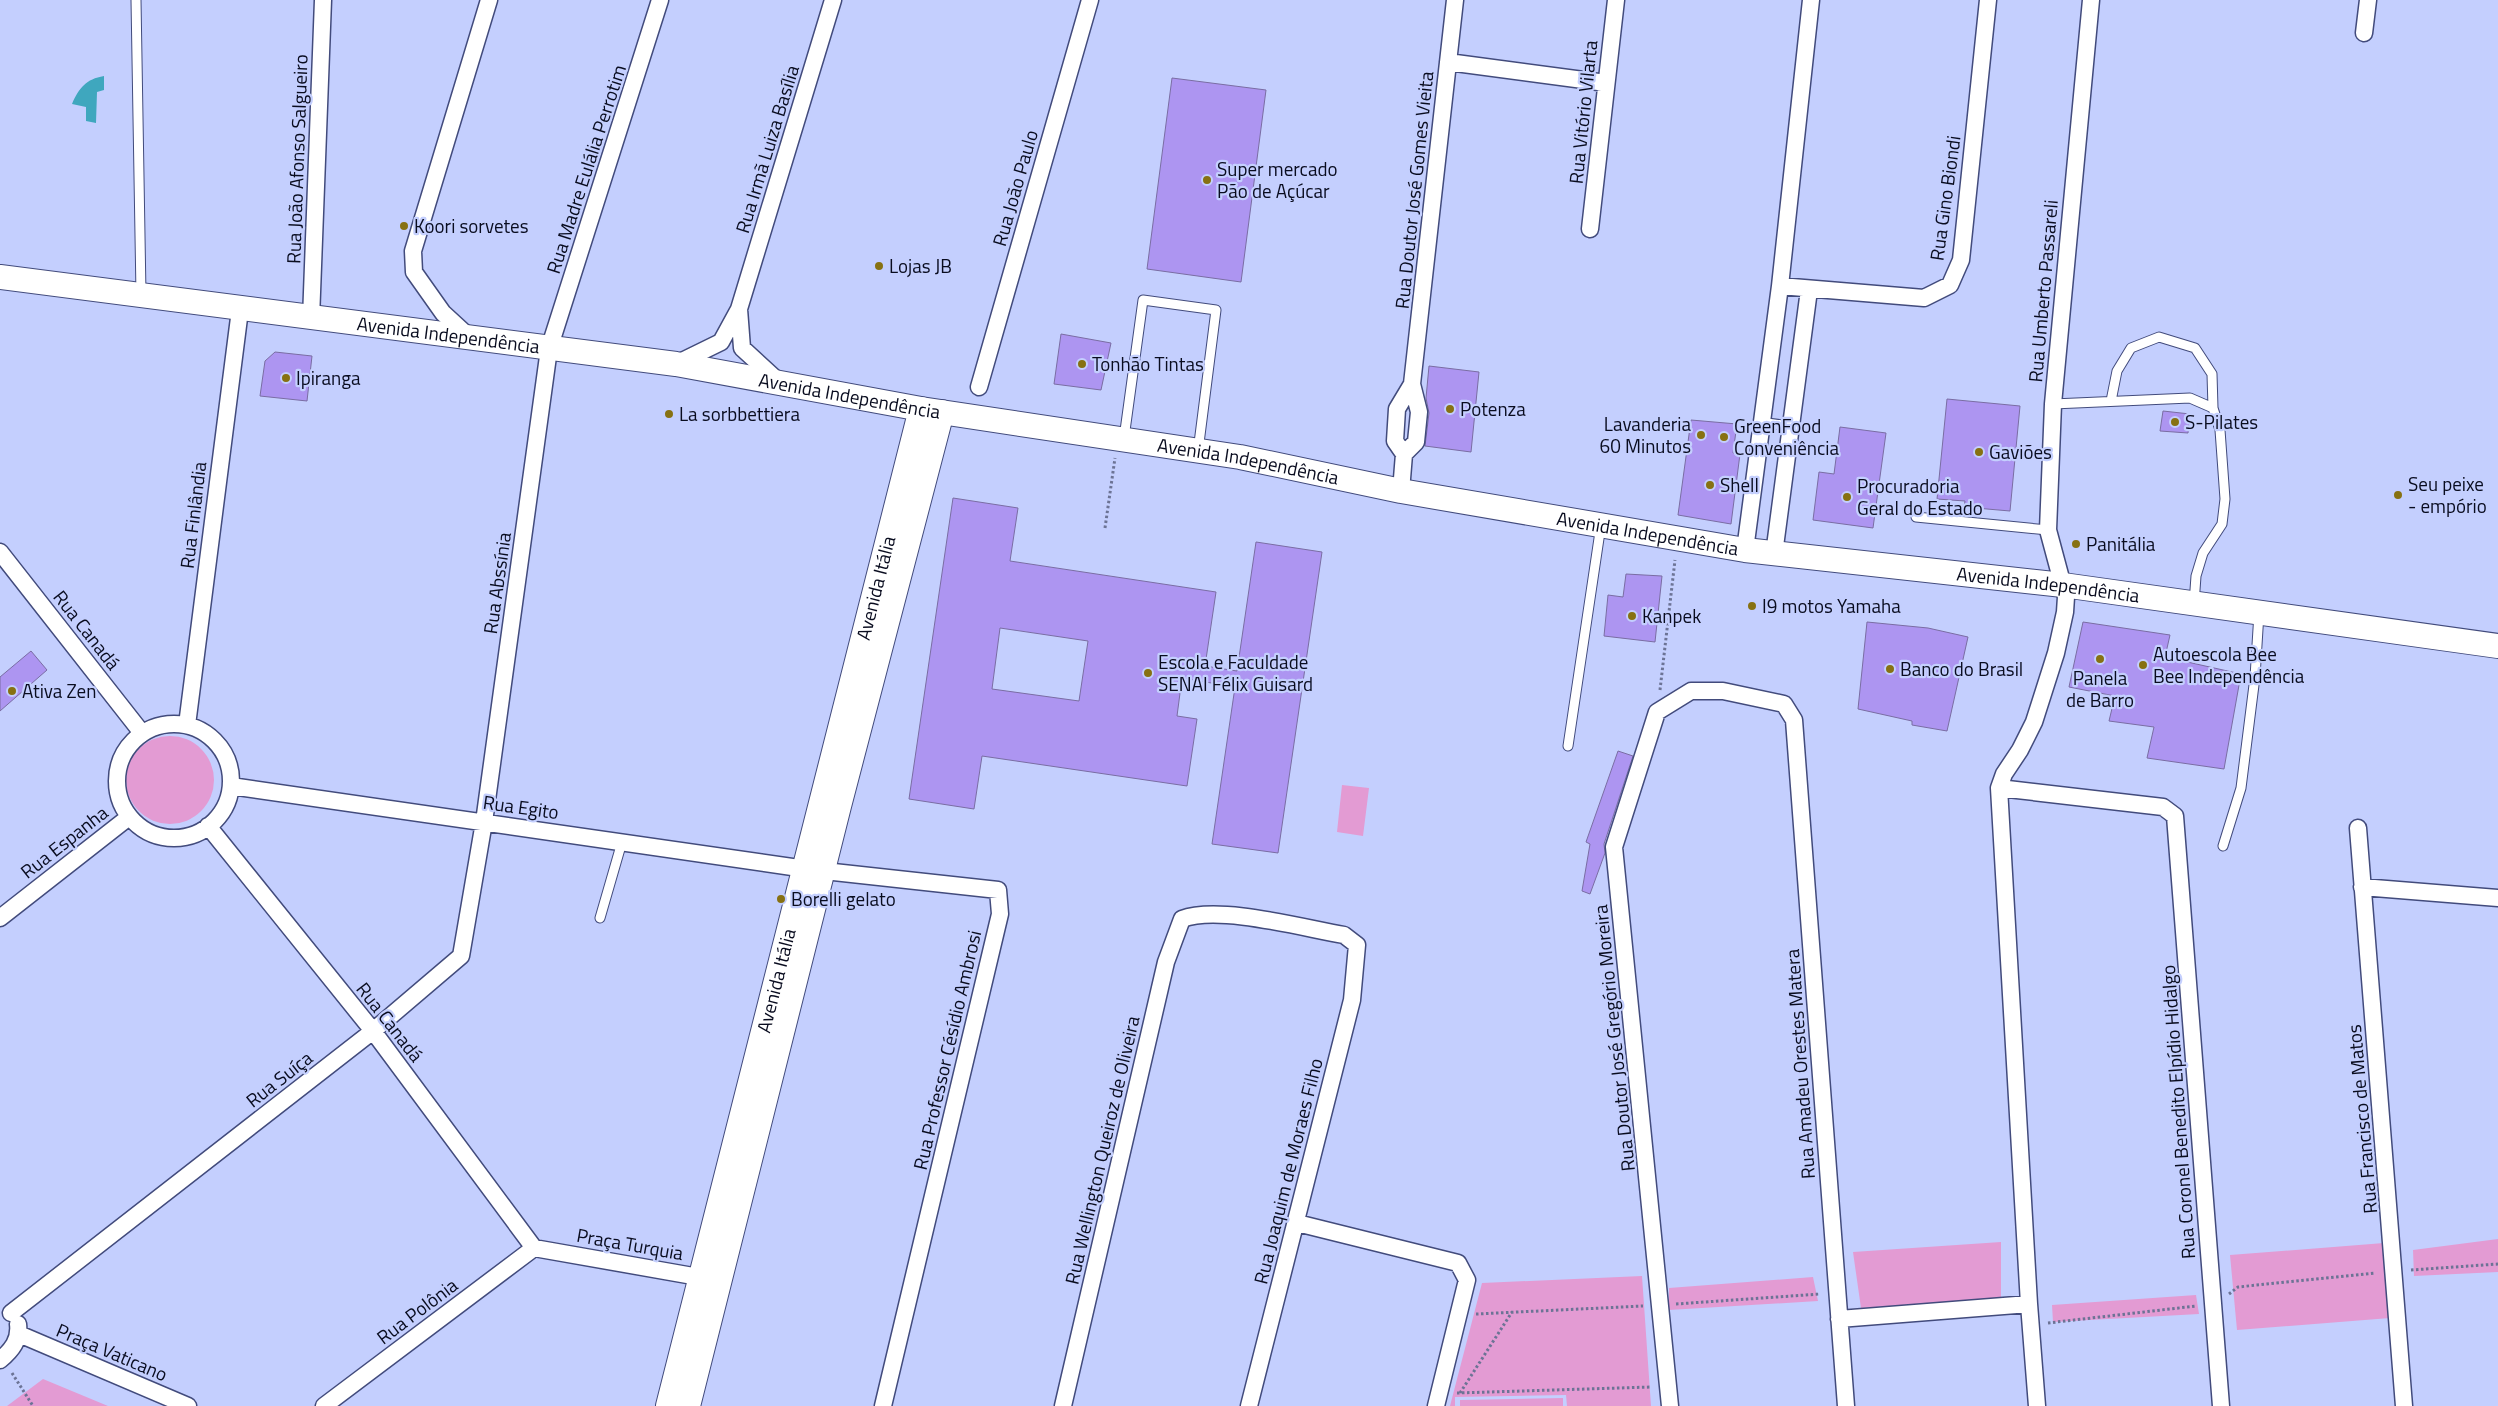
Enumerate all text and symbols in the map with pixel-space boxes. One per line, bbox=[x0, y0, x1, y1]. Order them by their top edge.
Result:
street label: Rua Vitório Vilarta bbox=[1561, 38, 1605, 185]
street label: Rua João Afonso Salgueiro bbox=[278, 54, 315, 264]
street label: Rua Madre Eulália Perrotim bbox=[538, 61, 633, 277]
street label: Rua Irmã Luiza Basília bbox=[727, 61, 806, 236]
street label: Rua Doutor José Gomes Vieita bbox=[1387, 69, 1440, 310]
street label: Rua João Paulo bbox=[984, 126, 1045, 249]
street label: Rua Gino Biondi bbox=[1921, 134, 1968, 262]
place label: Super mercado Pão de Açúcar bbox=[1217, 154, 1338, 205]
marker: Super mercado Pão de Açúcar bbox=[1201, 174, 1213, 186]
street label: Rua Umberto Passareli bbox=[2020, 199, 2065, 383]
place label: Koori sorvetes bbox=[414, 211, 529, 240]
marker: Koori sorvetes bbox=[398, 220, 410, 232]
place label: Lojas JB bbox=[889, 251, 952, 280]
marker: Lojas JB bbox=[873, 260, 885, 272]
street label: Avenida Independência bbox=[355, 308, 542, 360]
place label: Tonhão Tintas bbox=[1092, 349, 1204, 378]
marker: Tonhão Tintas bbox=[1076, 358, 1088, 370]
place label: Ipiranga bbox=[296, 363, 361, 392]
street label: Avenida Independência bbox=[757, 364, 943, 426]
marker: Ipiranga bbox=[280, 372, 292, 384]
place label: Potenza bbox=[1460, 394, 1526, 423]
place label: La sorbbettiera bbox=[679, 399, 800, 428]
marker: Potenza bbox=[1444, 403, 1456, 415]
place label: S-Pilates bbox=[2185, 407, 2258, 436]
marker: La sorbbettiera bbox=[663, 408, 675, 420]
place label: Lavanderia 60 Minutos bbox=[1600, 409, 1691, 460]
place label: GreenFood Conveniência bbox=[1734, 411, 1839, 462]
marker: S-Pilates bbox=[2169, 416, 2181, 428]
marker: Lavanderia 60 Minutos bbox=[1695, 429, 1707, 441]
street label: Avenida Independência bbox=[1156, 430, 1342, 492]
marker: GreenFood Conveniência bbox=[1718, 431, 1730, 443]
place label: Gaviões bbox=[1989, 437, 2052, 466]
marker: Gaviões bbox=[1973, 446, 1985, 458]
street label: Rua Finlândia bbox=[172, 459, 214, 570]
place label: Seu peixe - empório bbox=[2408, 469, 2487, 520]
place label: Shell bbox=[1720, 470, 1759, 499]
place label: Procuradoria Geral do Estado bbox=[1857, 471, 1983, 522]
marker: Shell bbox=[1704, 479, 1716, 491]
marker: Seu peixe - empório bbox=[2392, 489, 2404, 501]
marker: Procuradoria Geral do Estado bbox=[1841, 491, 1853, 503]
street label: Avenida Independência bbox=[1555, 503, 1741, 563]
place label: Panitália bbox=[2086, 529, 2156, 558]
street label: Rua Abssínia bbox=[475, 530, 518, 636]
street label: Avenida Itália bbox=[848, 532, 902, 643]
marker: Panitália bbox=[2070, 538, 2082, 550]
street label: Avenida Independência bbox=[1955, 558, 2142, 610]
street label: Rua Canadá bbox=[47, 583, 128, 676]
place label: I9 motos Yamaha bbox=[1762, 591, 1901, 620]
marker: I9 motos Yamaha bbox=[1746, 600, 1758, 612]
place label: Kanpek bbox=[1642, 601, 1701, 630]
marker: Kanpek bbox=[1626, 610, 1638, 622]
place label: Autoescola Bee Bee Independência bbox=[2153, 639, 2305, 690]
place label: Escola e Faculdade SENAI Félix Guisard bbox=[1158, 647, 1313, 698]
marker: Panela de Barro bbox=[2094, 653, 2106, 665]
place label: Banco do Brasil bbox=[1900, 654, 2023, 683]
marker: Autoescola Bee Bee Independência bbox=[2137, 659, 2149, 671]
marker: Banco do Brasil bbox=[1884, 663, 1896, 675]
place label: Panela de Barro bbox=[2066, 663, 2134, 714]
marker: Escola e Faculdade SENAI Félix Guisard bbox=[1142, 667, 1154, 679]
place label: Ativa Zen bbox=[22, 676, 96, 705]
marker: Ativa Zen bbox=[6, 685, 18, 697]
street label: Rua Egito bbox=[481, 787, 561, 826]
street label: Rua Espanha bbox=[14, 798, 114, 885]
place label: Borelli gelato bbox=[791, 884, 896, 913]
marker: Borelli gelato bbox=[775, 893, 787, 905]
street label: Rua Doutor José Gregório Moreira bbox=[1585, 903, 1642, 1173]
street label: Avenida Itália bbox=[748, 925, 803, 1036]
street label: Rua Professor Césídio Ambrosi bbox=[905, 927, 988, 1173]
street label: Rua Amadeu Orestes Matera bbox=[1777, 948, 1822, 1180]
street label: Rua Coronel Benedito Elpídio Hidalgo bbox=[2153, 964, 2202, 1260]
street label: Rua Canadá bbox=[350, 975, 431, 1068]
street label: Rua Wellington Queiroz de Oliveira bbox=[1056, 1012, 1147, 1287]
street label: Rua Francisco de Matos bbox=[2339, 1023, 2384, 1215]
street label: Rua Suíça bbox=[239, 1043, 319, 1114]
street label: Rua Joaquim de Moraes Filho bbox=[1245, 1055, 1330, 1287]
street label: Praça Turquia bbox=[574, 1220, 686, 1267]
street label: Rua Polônia bbox=[370, 1270, 464, 1351]
street label: Praça Vaticano bbox=[52, 1315, 172, 1388]

